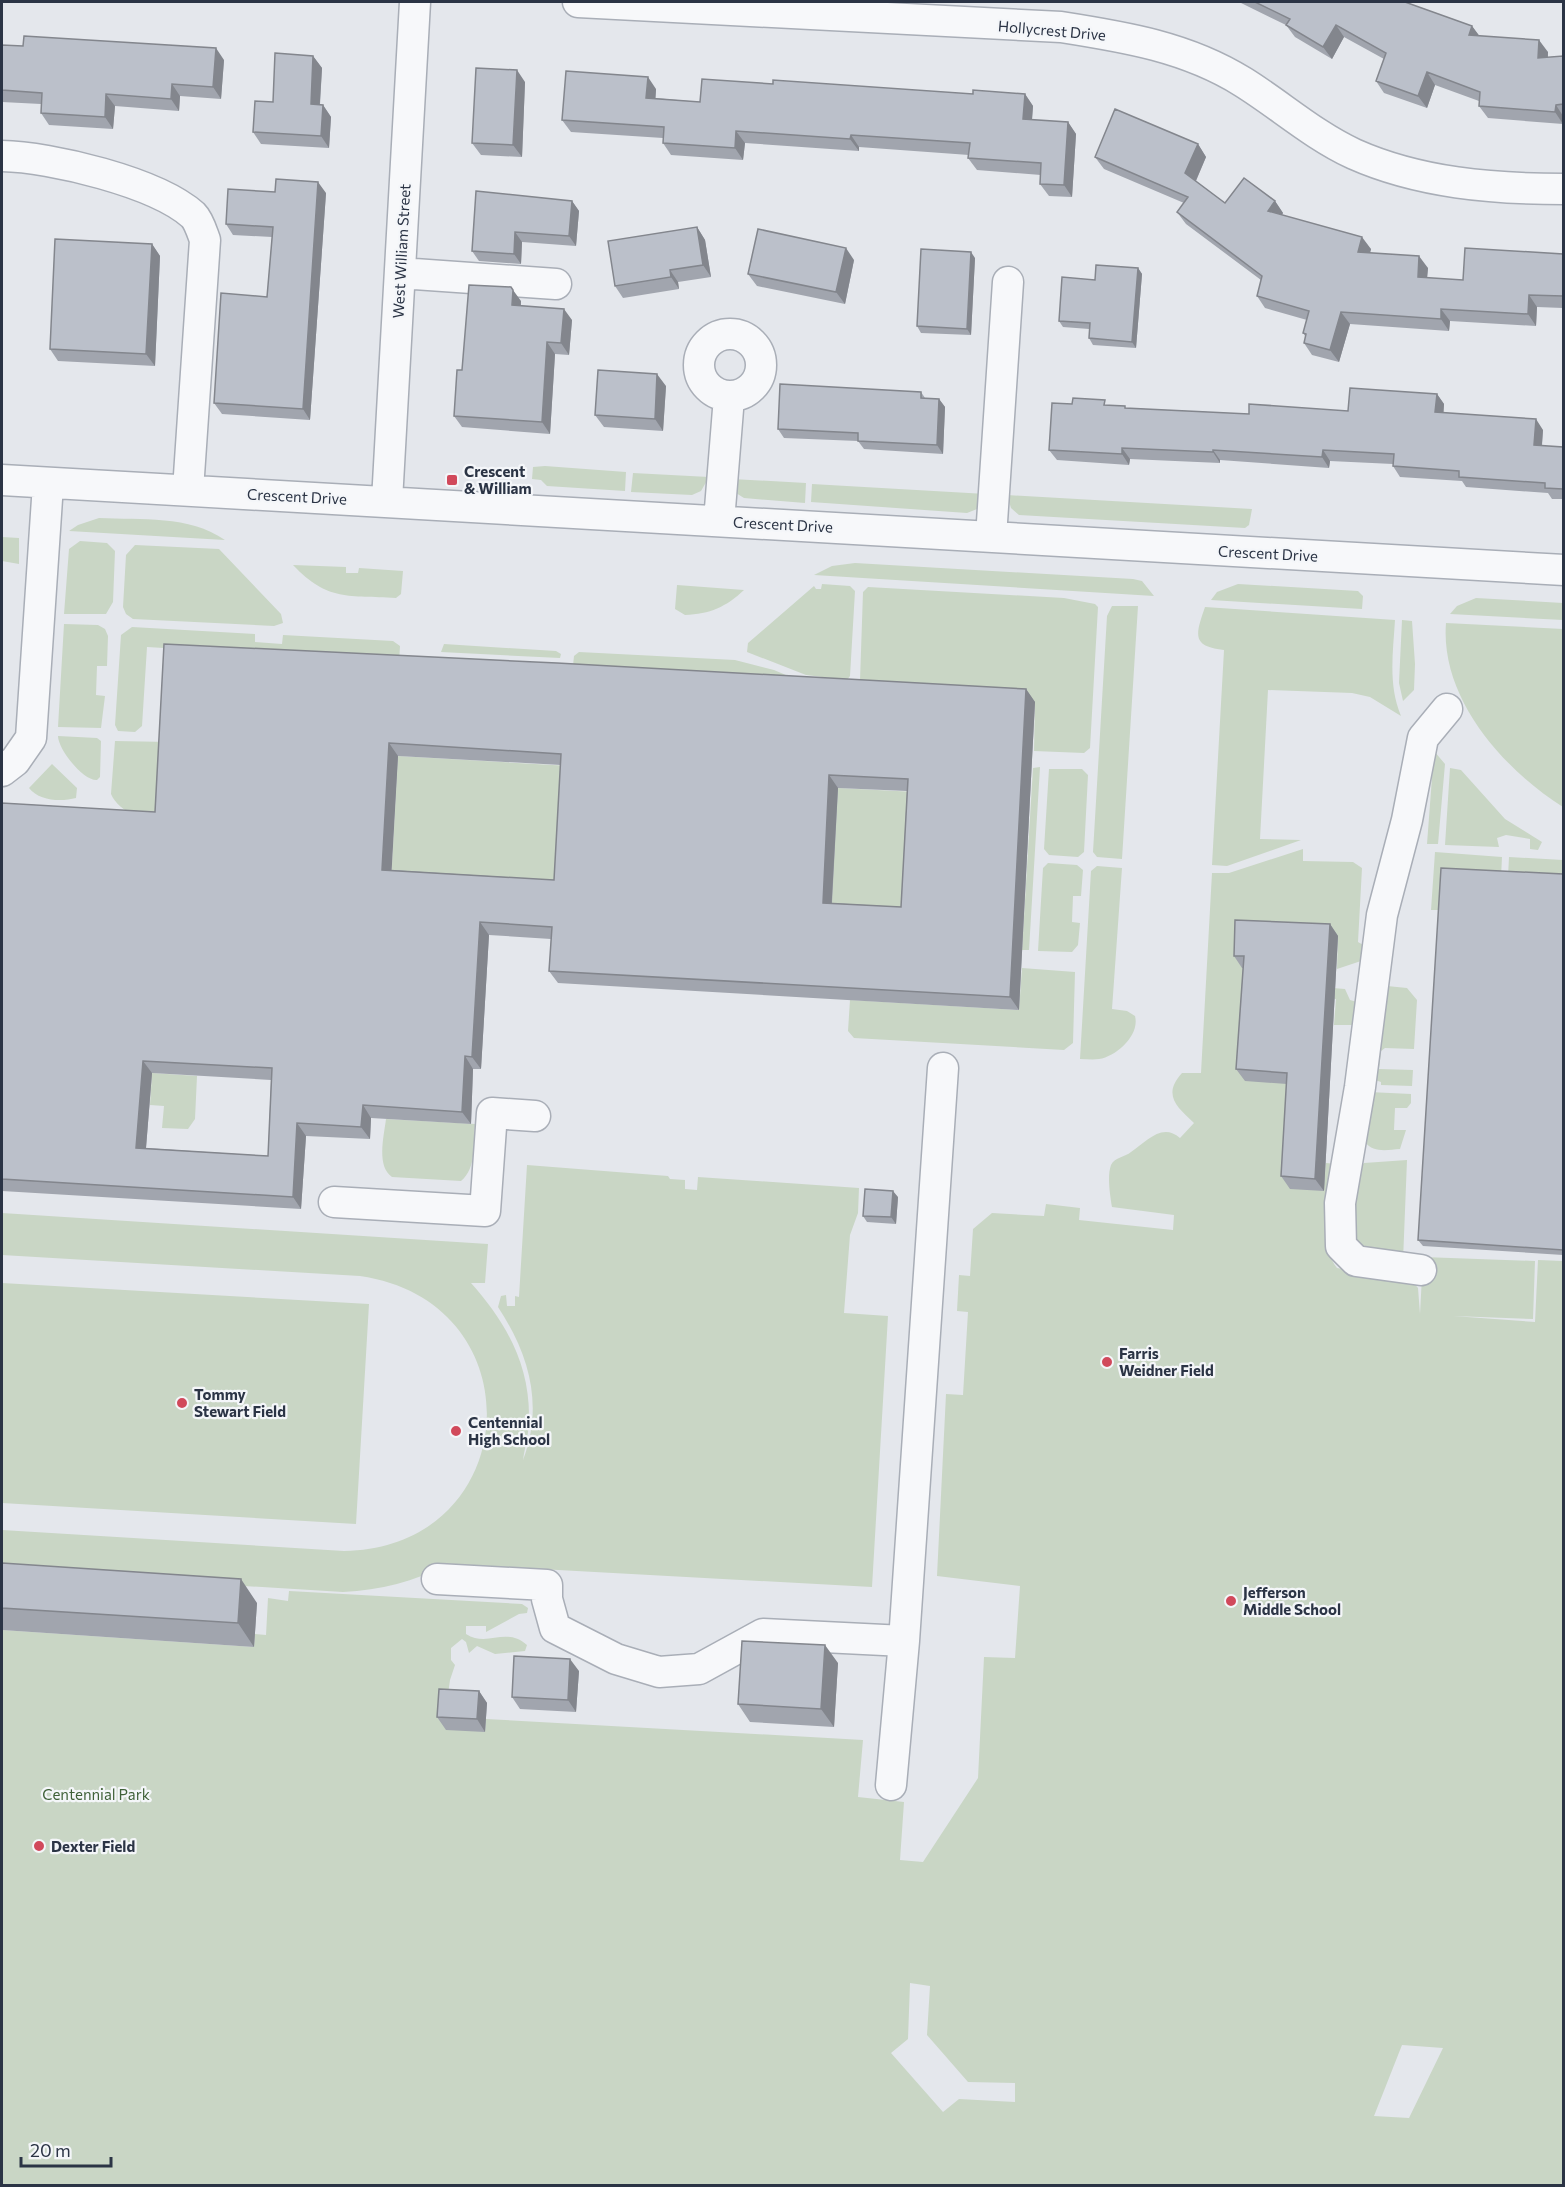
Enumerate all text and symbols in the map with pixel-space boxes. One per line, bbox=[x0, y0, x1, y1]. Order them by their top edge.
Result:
street label: Hollycrest Drive bbox=[997, 16, 1107, 44]
street label: West William Street bbox=[388, 183, 414, 319]
place label: Crescent & William bbox=[464, 462, 532, 497]
marker: Crescent & William bbox=[445, 473, 459, 487]
street label: Crescent Drive bbox=[247, 484, 347, 508]
street label: Crescent Drive bbox=[733, 512, 833, 536]
street label: Crescent Drive bbox=[1218, 541, 1318, 565]
place label: Farris Weidner Field bbox=[1119, 1344, 1214, 1379]
marker: Farris Weidner Field bbox=[1100, 1355, 1114, 1369]
place label: Tommy Stewart Field bbox=[194, 1385, 286, 1420]
marker: Tommy Stewart Field bbox=[175, 1396, 189, 1410]
place label: Centennial High School bbox=[468, 1413, 550, 1448]
marker: Centennial High School bbox=[449, 1424, 463, 1438]
place label: Jefferson Middle School bbox=[1243, 1583, 1341, 1618]
marker: Jefferson Middle School bbox=[1224, 1594, 1238, 1608]
park label: Centennial Park bbox=[42, 1785, 150, 1803]
place label: Dexter Field bbox=[51, 1837, 135, 1855]
marker: Dexter Field bbox=[32, 1839, 46, 1853]
scale bar bbox=[21, 2130, 111, 2168]
text: 20 m bbox=[30, 2139, 71, 2161]

